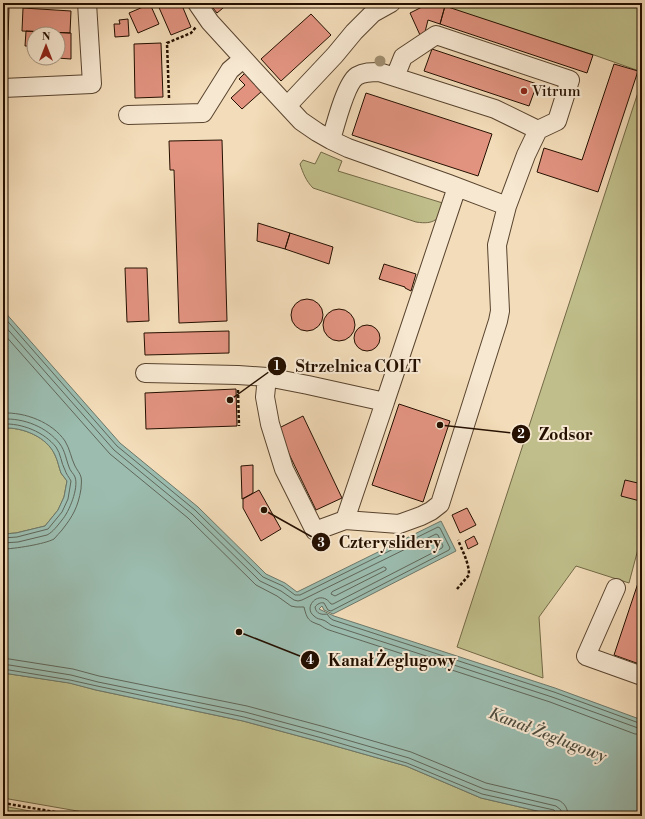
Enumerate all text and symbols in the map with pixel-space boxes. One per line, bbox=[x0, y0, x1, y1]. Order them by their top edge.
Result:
north arrow bbox=[26, 26, 66, 66]
text: N bbox=[42, 30, 51, 44]
place label: Vitrum bbox=[531, 82, 581, 101]
marker: Vitrum bbox=[519, 86, 529, 96]
callout: Strzelnica COLT bbox=[267, 352, 429, 380]
text: Strzelnica COLT bbox=[295, 357, 421, 377]
text: 1 bbox=[274, 359, 280, 374]
callout: Zodsor bbox=[511, 420, 601, 448]
text: Zodsor bbox=[539, 425, 593, 445]
text: 2 bbox=[517, 427, 525, 442]
callout: Czteryslidery bbox=[311, 528, 450, 556]
text: Czteryslidery bbox=[339, 533, 442, 553]
text: 3 bbox=[317, 536, 325, 551]
callout: Kanał Żeglugowy bbox=[300, 646, 464, 674]
text: Kanał Żeglugowy bbox=[328, 649, 457, 671]
text: 4 bbox=[306, 653, 314, 668]
water label: Kanał Żeglugowy bbox=[486, 701, 611, 767]

